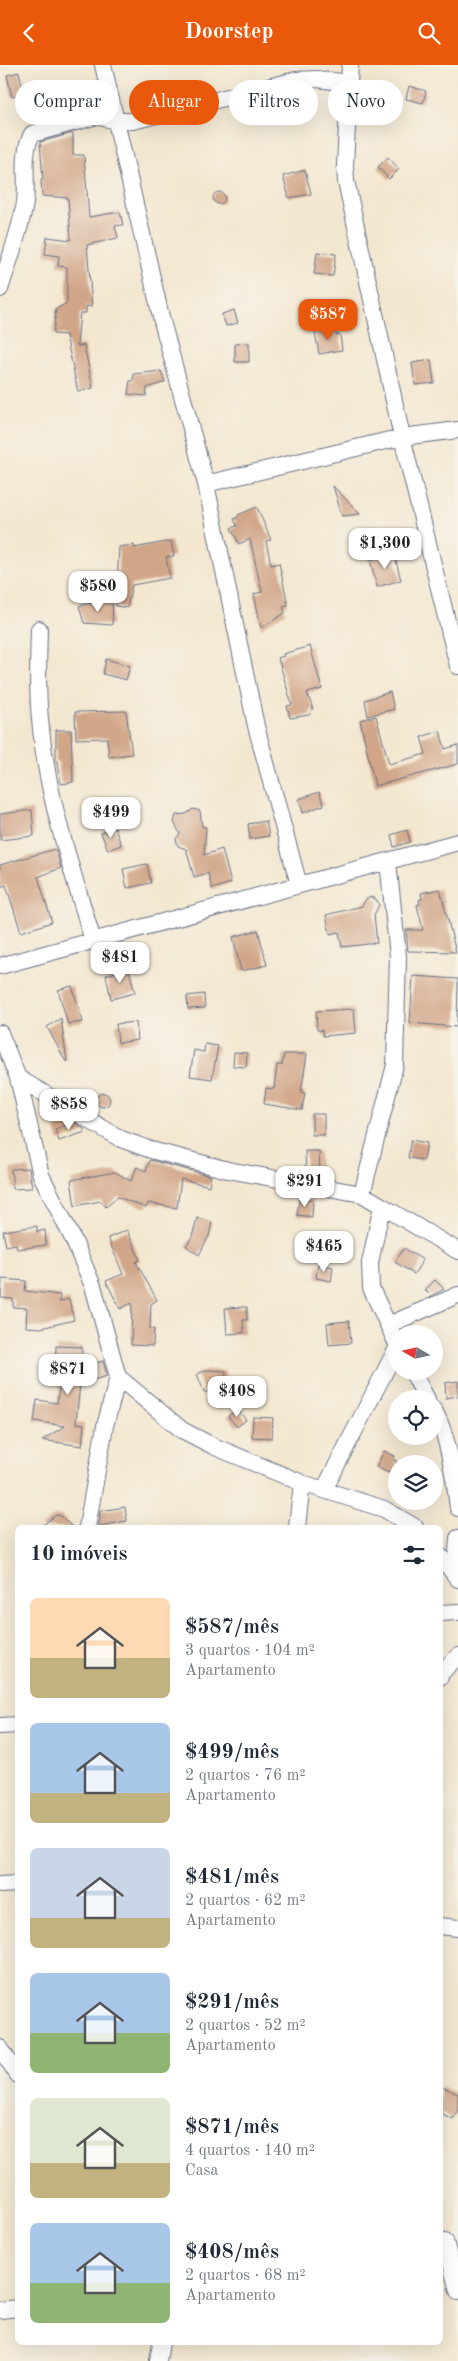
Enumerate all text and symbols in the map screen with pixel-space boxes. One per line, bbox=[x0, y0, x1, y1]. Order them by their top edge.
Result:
icon: back bbox=[15, 19, 43, 47]
icon: search bbox=[415, 19, 443, 47]
text: Doorstep bbox=[185, 21, 273, 43]
chip: Comprar bbox=[15, 80, 119, 125]
chip: Alugar bbox=[129, 80, 219, 125]
chip: Filtros bbox=[229, 80, 318, 125]
chip: Novo bbox=[328, 80, 403, 125]
pin: $587 bbox=[298, 299, 358, 341]
text: $587 bbox=[309, 307, 347, 323]
pin: $1,300 bbox=[344, 527, 426, 570]
text: $1,300 bbox=[360, 536, 410, 552]
pin: $580 bbox=[68, 571, 128, 613]
text: $580 bbox=[79, 579, 117, 595]
pin: $499 bbox=[81, 797, 141, 839]
text: $499 bbox=[92, 805, 130, 821]
pin: $481 bbox=[90, 941, 150, 984]
text: $481 bbox=[101, 950, 139, 966]
pin: $858 bbox=[39, 1089, 99, 1131]
text: $858 bbox=[50, 1097, 88, 1113]
pin: $291 bbox=[275, 1165, 335, 1208]
text: $291 bbox=[286, 1174, 324, 1190]
pin: $465 bbox=[294, 1231, 354, 1273]
text: $465 bbox=[305, 1239, 343, 1255]
north arrow bbox=[388, 1325, 442, 1380]
map controls bbox=[388, 1325, 443, 1510]
pin: $871 bbox=[38, 1353, 98, 1396]
text: $871 bbox=[49, 1362, 87, 1378]
pin: $408 bbox=[207, 1375, 267, 1418]
text: $408 bbox=[218, 1384, 256, 1400]
button: locate bbox=[388, 1390, 443, 1445]
button: layers bbox=[388, 1455, 443, 1510]
icon: filters bbox=[400, 1541, 428, 1569]
text: 10 imóveis bbox=[30, 1544, 128, 1565]
text: $587/mês bbox=[185, 1617, 279, 1638]
icon: home bbox=[70, 1618, 130, 1678]
text: 3 quartos · 104 m² bbox=[185, 1643, 315, 1659]
text: Apartamento bbox=[185, 1663, 276, 1679]
text: $499/mês bbox=[185, 1742, 279, 1763]
icon: home bbox=[70, 1743, 130, 1803]
text: 2 quartos · 76 m² bbox=[185, 1768, 306, 1784]
text: Apartamento bbox=[185, 1788, 276, 1804]
text: $481/mês bbox=[185, 1867, 279, 1888]
icon: home bbox=[70, 1868, 130, 1928]
text: 2 quartos · 62 m² bbox=[185, 1893, 306, 1909]
text: Apartamento bbox=[185, 1913, 276, 1929]
text: $291/mês bbox=[185, 1992, 279, 2013]
icon: home bbox=[70, 1993, 130, 2053]
text: 2 quartos · 52 m² bbox=[185, 2018, 306, 2034]
text: Apartamento bbox=[185, 2038, 276, 2054]
text: $871/mês bbox=[185, 2117, 279, 2138]
icon: home bbox=[70, 2118, 130, 2178]
text: 4 quartos · 140 m² bbox=[185, 2143, 315, 2159]
text: Casa bbox=[185, 2163, 218, 2179]
text: $408/mês bbox=[185, 2242, 279, 2263]
icon: home bbox=[70, 2243, 130, 2303]
text: 2 quartos · 68 m² bbox=[185, 2268, 306, 2284]
text: Apartamento bbox=[185, 2288, 276, 2304]

